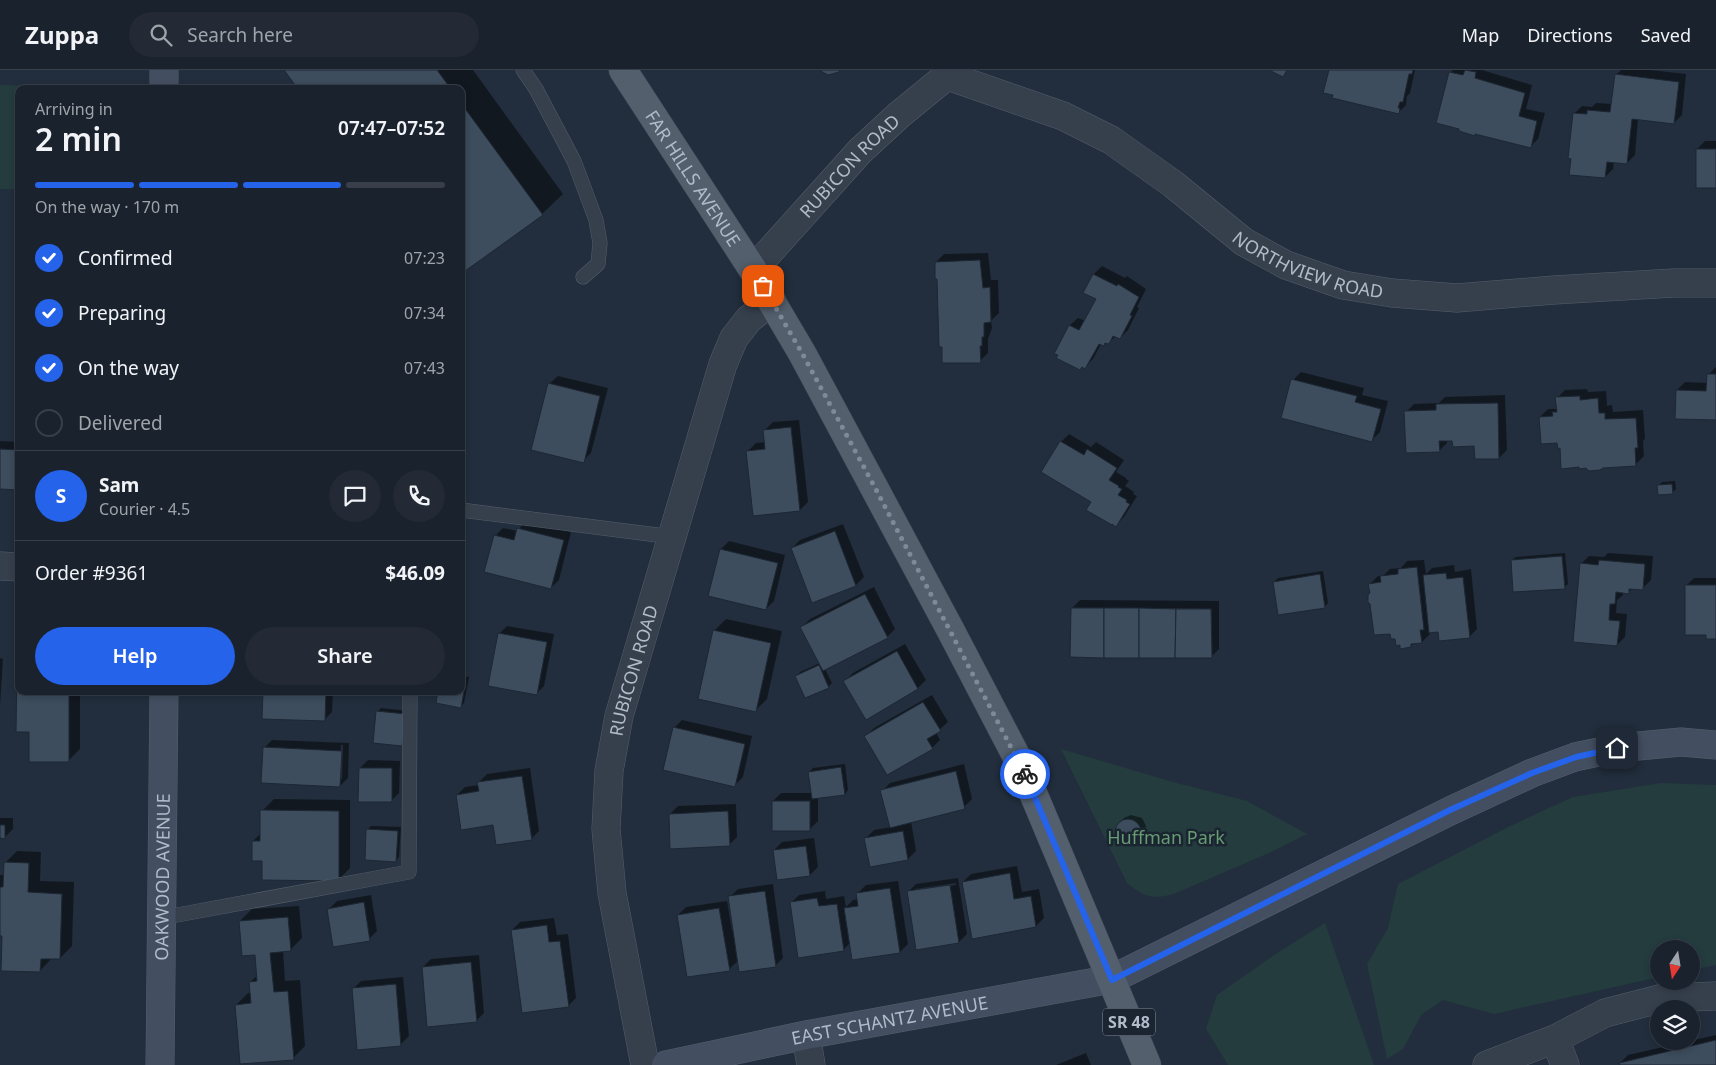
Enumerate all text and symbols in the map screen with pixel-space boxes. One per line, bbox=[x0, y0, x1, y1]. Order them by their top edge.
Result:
search box bbox=[129, 12, 479, 57]
text: Zuppa bbox=[25, 18, 99, 51]
icon: search bbox=[147, 21, 175, 49]
text: Search here bbox=[187, 22, 293, 48]
text: Map bbox=[1462, 23, 1499, 47]
text: Directions bbox=[1527, 23, 1613, 47]
text: Saved bbox=[1641, 23, 1691, 47]
text: Arriving in bbox=[35, 98, 113, 120]
street label: FAR HILLS AVENUE bbox=[640, 105, 746, 251]
street label: RUBICON ROAD bbox=[794, 109, 905, 223]
text: 07:47–07:52 bbox=[338, 115, 445, 141]
text: 2 min bbox=[35, 117, 122, 160]
text: On the way · 170 m bbox=[35, 196, 179, 218]
street label: NORTHVIEW ROAD bbox=[1228, 226, 1385, 303]
icon: check bbox=[35, 244, 63, 272]
text: Confirmed bbox=[78, 245, 173, 271]
text: 07:23 bbox=[404, 247, 445, 269]
pin bbox=[742, 265, 784, 307]
icon: bag bbox=[749, 272, 777, 300]
icon: check bbox=[35, 299, 63, 327]
text: Preparing bbox=[78, 300, 166, 326]
text: 07:34 bbox=[404, 302, 445, 324]
icon: check bbox=[35, 354, 63, 382]
text: On the way bbox=[78, 355, 179, 381]
text: 07:43 bbox=[404, 357, 445, 379]
text: Delivered bbox=[78, 410, 163, 436]
button: chat bbox=[329, 470, 381, 522]
button: phone bbox=[393, 470, 445, 522]
text: Sam bbox=[99, 472, 139, 498]
text: S bbox=[56, 483, 66, 509]
text: Courier · 4.5 bbox=[99, 498, 190, 520]
text: Order #9361 bbox=[35, 560, 148, 586]
text: $46.09 bbox=[385, 560, 445, 586]
street label: RUBICON ROAD bbox=[604, 602, 663, 738]
button: Help bbox=[35, 627, 235, 685]
button: Share bbox=[245, 627, 445, 685]
pin bbox=[1596, 727, 1638, 769]
icon: home bbox=[1603, 734, 1631, 762]
courier bbox=[1000, 749, 1050, 799]
icon: bike bbox=[1011, 760, 1039, 788]
street label: OAKWOOD AVENUE bbox=[149, 793, 175, 961]
park label: Huffman Park bbox=[1107, 825, 1225, 849]
north arrow bbox=[1650, 940, 1700, 990]
map controls bbox=[1650, 940, 1700, 1050]
street label: EAST SCHANTZ AVENUE bbox=[789, 990, 990, 1050]
button: layers bbox=[1650, 1000, 1700, 1050]
road number: SR 48 bbox=[1103, 1009, 1155, 1036]

